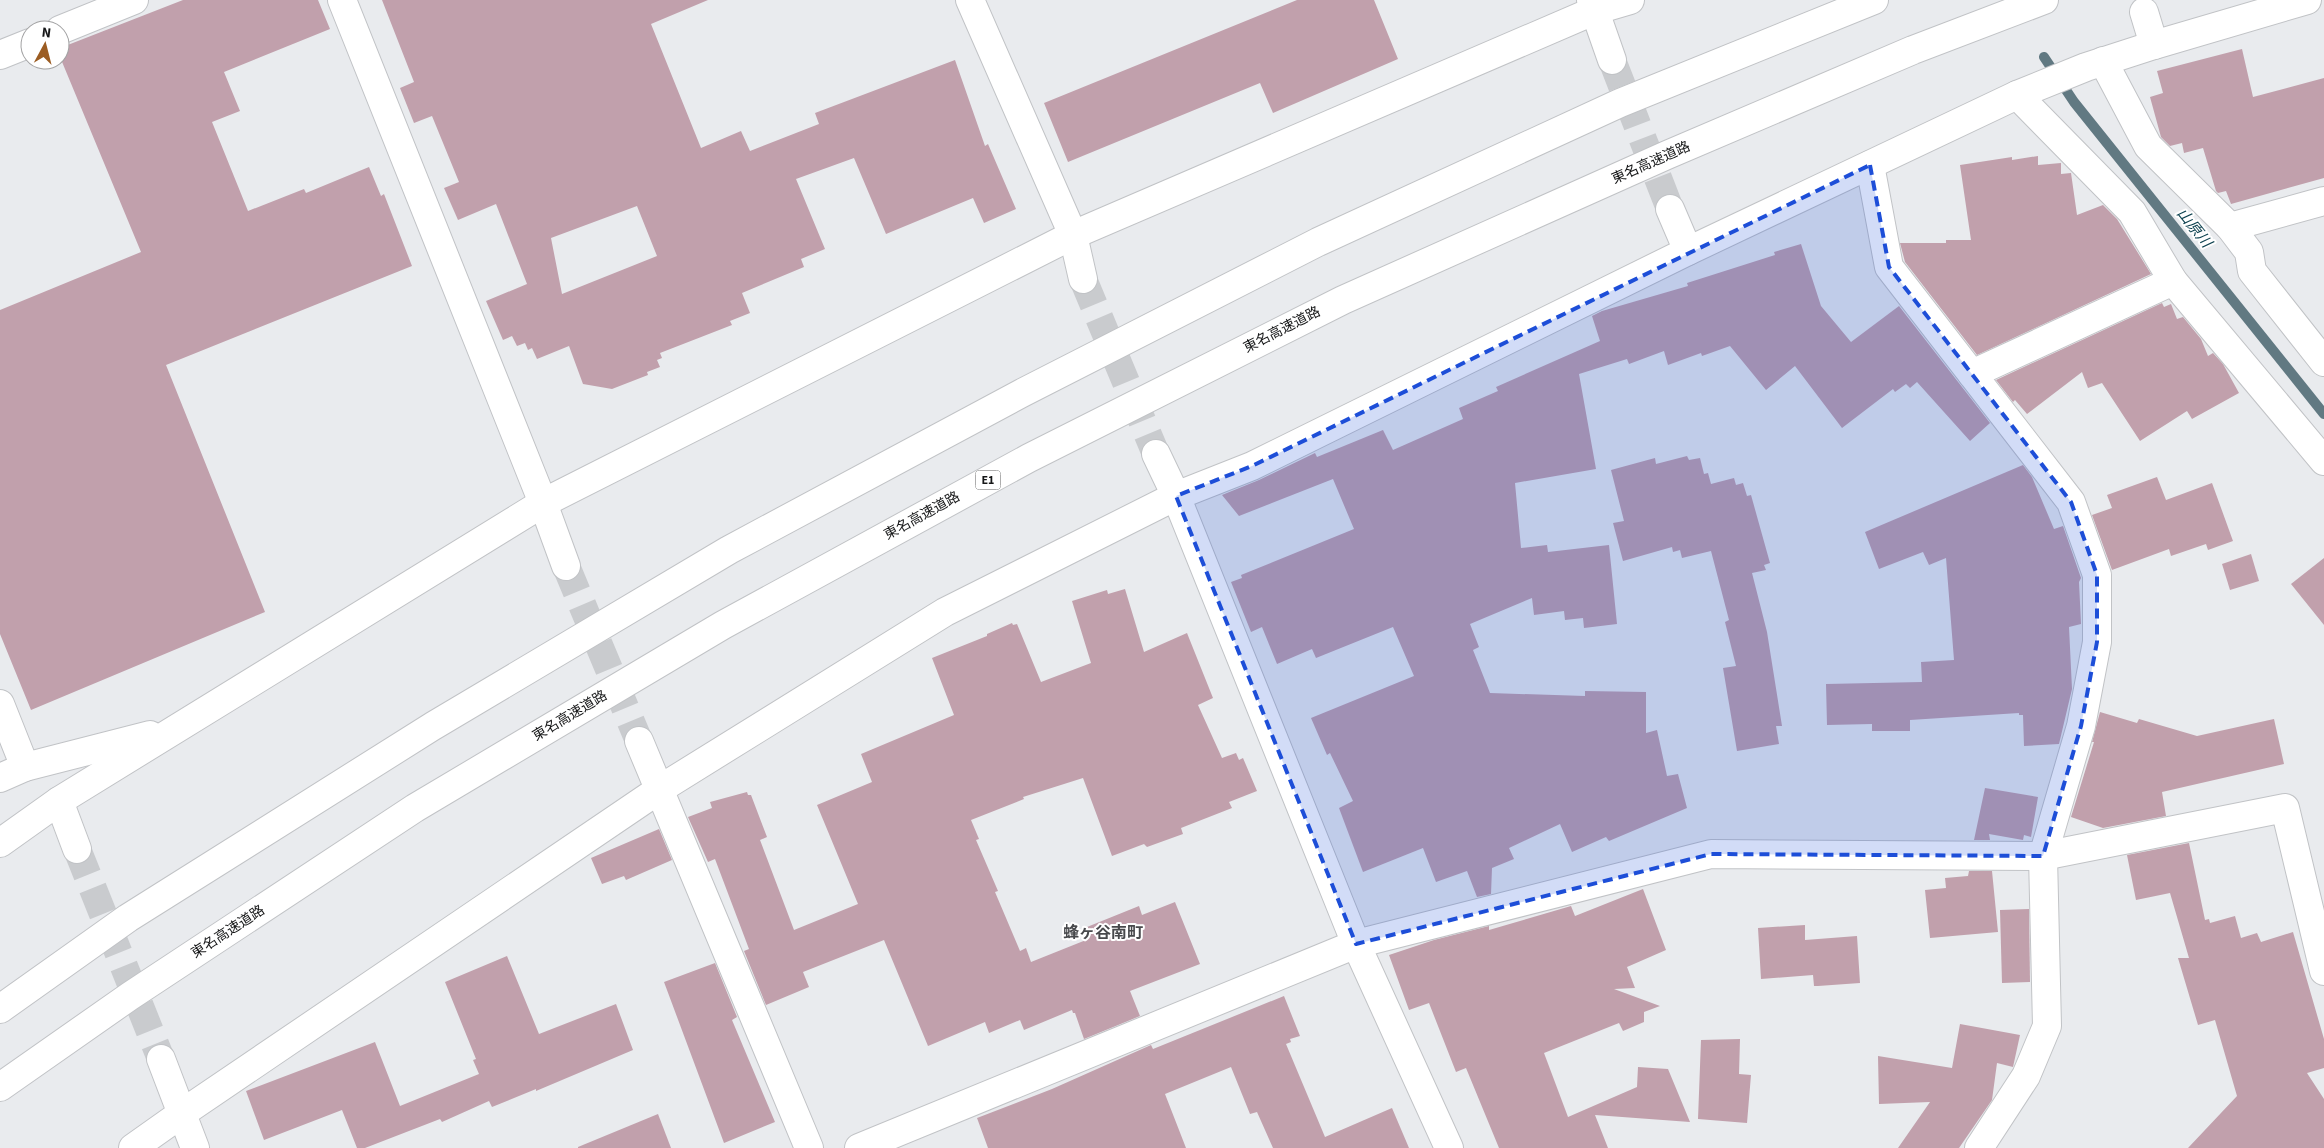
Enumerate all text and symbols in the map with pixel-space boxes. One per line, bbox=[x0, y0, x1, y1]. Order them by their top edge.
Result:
north arrow bbox=[20, 20, 70, 70]
text: N bbox=[41, 23, 52, 44]
street label: 東名高速道路 bbox=[1609, 137, 1693, 189]
water label: 山原川 bbox=[2172, 204, 2218, 254]
street label: 東名高速道路 bbox=[1240, 302, 1324, 358]
road number: E1 bbox=[976, 470, 1000, 490]
street label: 東名高速道路 bbox=[880, 487, 964, 545]
street label: 東名高速道路 bbox=[529, 686, 611, 746]
street label: 東名高速道路 bbox=[187, 901, 269, 963]
district label: 蜂ヶ谷南町 bbox=[1063, 922, 1143, 944]

